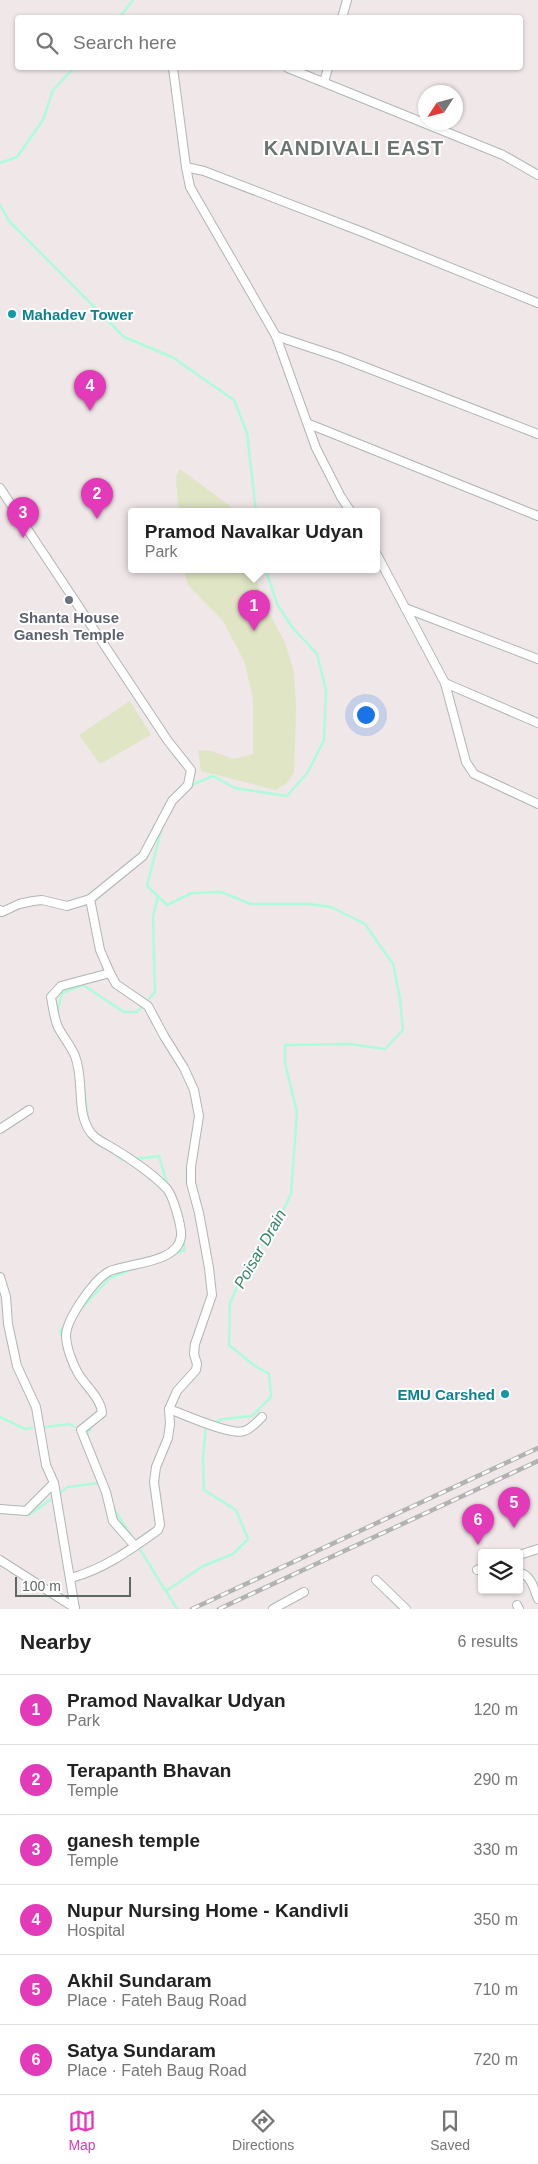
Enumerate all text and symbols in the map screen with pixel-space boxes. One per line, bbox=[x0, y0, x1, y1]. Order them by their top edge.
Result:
search box bbox=[15, 15, 523, 70]
icon: search bbox=[33, 29, 61, 57]
text: Search here bbox=[73, 32, 177, 53]
north arrow bbox=[418, 85, 463, 130]
district label: KANDIVALI EAST bbox=[264, 137, 444, 159]
place label: Mahadev Tower bbox=[22, 306, 134, 323]
marker: Mahadev Tower bbox=[6, 308, 18, 320]
pin: 4 bbox=[74, 370, 106, 411]
pin: 2 bbox=[81, 478, 113, 519]
pin: 3 bbox=[7, 497, 39, 538]
popup bbox=[128, 508, 380, 573]
text: Pramod Navalkar Udyan bbox=[145, 521, 363, 542]
text: Park bbox=[145, 543, 178, 560]
pin: 1 bbox=[238, 590, 270, 631]
marker: Shanta House Ganesh Temple bbox=[63, 594, 75, 606]
place label: Shanta House Ganesh Temple bbox=[14, 609, 124, 643]
your location bbox=[353, 702, 379, 728]
water label: Poisar Drain bbox=[231, 1207, 289, 1291]
place label: EMU Carshed bbox=[397, 1386, 495, 1403]
marker: EMU Carshed bbox=[499, 1388, 511, 1400]
pin: 5 bbox=[498, 1487, 530, 1528]
pin: 6 bbox=[462, 1504, 494, 1545]
map controls bbox=[478, 1549, 523, 1594]
button: layers bbox=[478, 1549, 523, 1594]
scale bar bbox=[15, 1574, 131, 1597]
text: 100 m bbox=[22, 1578, 61, 1594]
text: Nearby bbox=[20, 1630, 91, 1653]
text: 6 results bbox=[458, 1633, 518, 1650]
text: Pramod Navalkar Udyan bbox=[67, 1690, 286, 1711]
text: 1 bbox=[32, 1701, 40, 1718]
text: 120 m bbox=[474, 1701, 518, 1718]
text: Park bbox=[67, 1712, 100, 1729]
text: Terapanth Bhavan bbox=[67, 1760, 231, 1781]
text: 2 bbox=[32, 1771, 40, 1788]
text: 290 m bbox=[474, 1771, 518, 1788]
text: Temple bbox=[67, 1782, 119, 1799]
text: ganesh temple bbox=[67, 1830, 200, 1851]
text: 3 bbox=[32, 1841, 40, 1858]
text: 330 m bbox=[474, 1841, 518, 1858]
text: Temple bbox=[67, 1852, 119, 1869]
text: Nupur Nursing Home - Kandivli bbox=[67, 1900, 349, 1921]
text: 4 bbox=[32, 1911, 40, 1928]
text: 350 m bbox=[474, 1911, 518, 1928]
text: Hospital bbox=[67, 1922, 125, 1939]
text: Akhil Sundaram bbox=[67, 1970, 212, 1991]
text: 5 bbox=[32, 1981, 40, 1998]
text: 710 m bbox=[474, 1981, 518, 1998]
text: Place · Fateh Baug Road bbox=[67, 1992, 247, 2009]
text: Satya Sundaram bbox=[67, 2040, 216, 2061]
text: 6 bbox=[32, 2051, 40, 2068]
text: 720 m bbox=[474, 2051, 518, 2068]
text: Place · Fateh Baug Road bbox=[67, 2062, 247, 2079]
tab: Map bbox=[68, 2107, 96, 2153]
tab: Directions bbox=[232, 2107, 294, 2153]
tab: Saved bbox=[430, 2107, 470, 2153]

